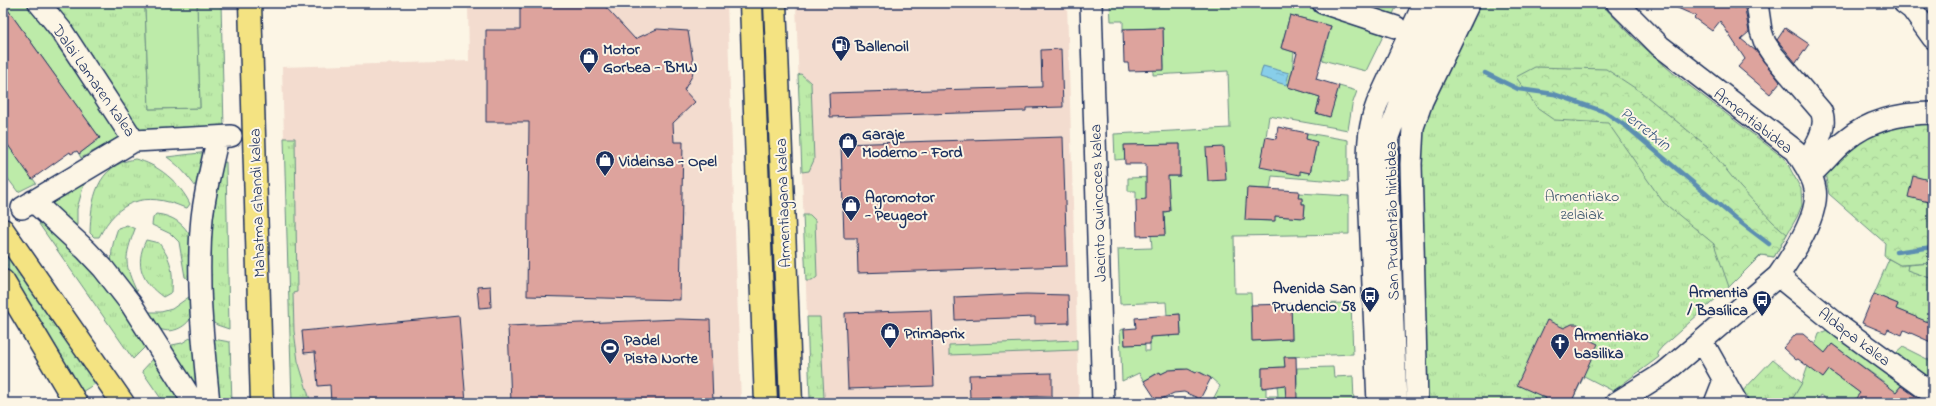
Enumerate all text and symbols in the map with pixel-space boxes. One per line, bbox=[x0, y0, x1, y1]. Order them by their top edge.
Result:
street label: Dalai Lamaren kalea bbox=[45, 19, 141, 142]
fuel station icon: Ballenoil bbox=[830, 34, 852, 62]
place label: Ballenoil bbox=[854, 35, 909, 59]
place label: Motor Gorbea - BMW bbox=[603, 38, 697, 80]
shop icon: Motor Gorbea - BMW bbox=[578, 46, 600, 74]
street label: Armentiabidea bbox=[1708, 83, 1798, 160]
water label: Perretxin bbox=[1614, 101, 1677, 158]
place label: Garaje Moderno - Ford bbox=[862, 123, 963, 165]
street label: Jacinto Quincoces kalea bbox=[1084, 123, 1114, 282]
street label: Mahatma Ghandi kalea bbox=[243, 128, 273, 278]
shop icon: Garaje Moderno - Ford bbox=[837, 131, 859, 159]
street label: Armentiagana kalea bbox=[770, 138, 798, 268]
street label: San Prudentzio hiribidea bbox=[1380, 141, 1406, 301]
shop icon: Videinsa - Opel bbox=[594, 149, 616, 177]
place label: Videinsa - Opel bbox=[618, 150, 717, 174]
park label: Armentiako zelaiak bbox=[1545, 185, 1619, 227]
place label: Agromotor - Peugeot bbox=[864, 186, 936, 229]
shop icon: Agromotor - Peugeot bbox=[840, 194, 862, 222]
place label: Avenida San Prudencio 58 bbox=[1272, 277, 1356, 319]
place label: Armentia / Basílica bbox=[1686, 281, 1748, 323]
bus stop icon: Avenida San Prudencio 58 bbox=[1359, 285, 1381, 313]
bus stop icon: Armentia / Basílica bbox=[1751, 289, 1773, 317]
street label: Aldapa kalea bbox=[1812, 302, 1895, 373]
shop icon: Primaprix bbox=[879, 321, 901, 349]
place label: Primaprix bbox=[904, 322, 965, 346]
place label: Armentiako basilika bbox=[1574, 324, 1649, 366]
place label: Padel Pista Norte bbox=[624, 329, 699, 371]
church icon: Armentiako basilika bbox=[1549, 332, 1571, 360]
sports icon: Padel Pista Norte bbox=[599, 337, 621, 365]

